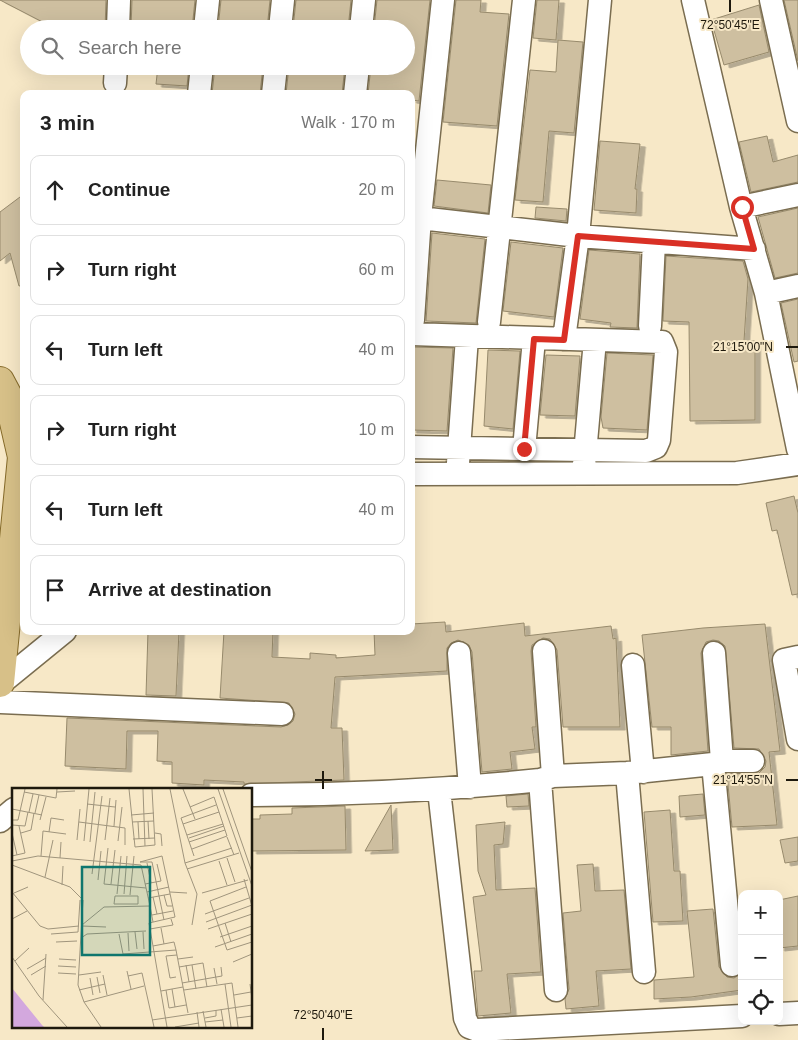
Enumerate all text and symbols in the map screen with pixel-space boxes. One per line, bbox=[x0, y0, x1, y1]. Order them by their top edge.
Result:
text: 72°50'45"E bbox=[700, 18, 760, 32]
search box bbox=[20, 20, 415, 75]
icon: search bbox=[38, 34, 66, 62]
text: Search here bbox=[78, 37, 182, 58]
text: 3 min bbox=[40, 111, 95, 134]
text: Walk · 170 m bbox=[301, 114, 395, 131]
icon: ahead bbox=[41, 176, 69, 204]
text: Continue bbox=[88, 179, 170, 200]
text: 20 m bbox=[358, 181, 394, 198]
route start bbox=[731, 196, 754, 219]
icon: right bbox=[41, 256, 69, 284]
text: Turn right bbox=[88, 259, 176, 280]
text: 60 m bbox=[358, 261, 394, 278]
icon: left bbox=[41, 336, 69, 364]
text: Turn left bbox=[88, 339, 163, 360]
text: 21°15'00"N bbox=[713, 340, 773, 354]
text: 40 m bbox=[358, 341, 394, 358]
icon: right bbox=[41, 416, 69, 444]
text: Turn right bbox=[88, 419, 176, 440]
text: 10 m bbox=[358, 421, 394, 438]
route end bbox=[513, 438, 536, 461]
icon: left bbox=[41, 496, 69, 524]
text: Turn left bbox=[88, 499, 163, 520]
text: 40 m bbox=[358, 501, 394, 518]
icon: arrive bbox=[41, 576, 69, 604]
text: Arrive at destination bbox=[88, 579, 272, 600]
text: 21°14'55"N bbox=[713, 773, 773, 787]
inset map bbox=[12, 788, 252, 1028]
map controls bbox=[738, 890, 783, 1025]
button: + bbox=[738, 890, 783, 935]
button: − bbox=[738, 935, 783, 980]
button: locate bbox=[738, 980, 783, 1025]
text: 72°50'40"E bbox=[293, 1008, 353, 1022]

